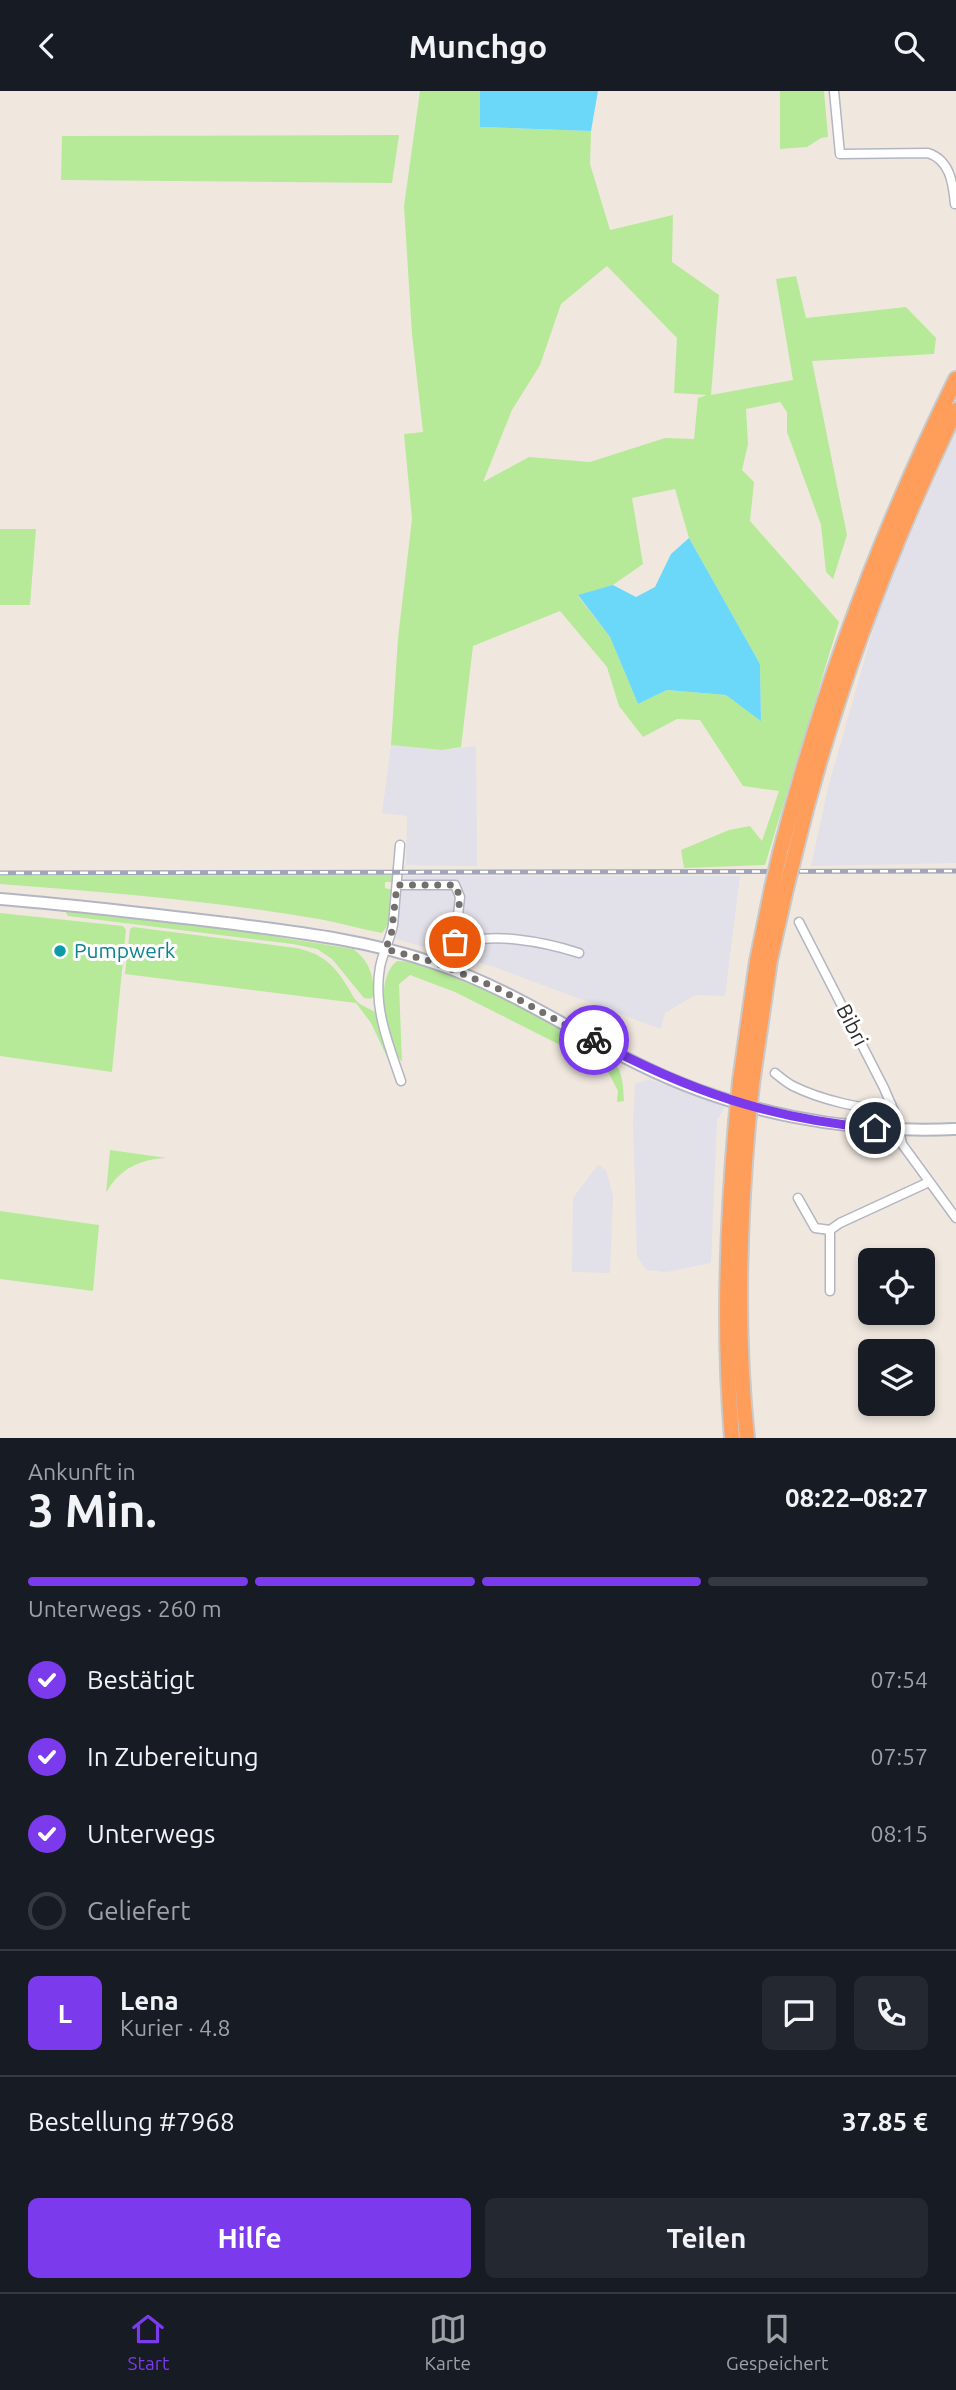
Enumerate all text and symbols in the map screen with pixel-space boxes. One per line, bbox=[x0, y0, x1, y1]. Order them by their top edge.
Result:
icon: back bbox=[28, 27, 66, 65]
icon: search bbox=[890, 27, 928, 65]
text: Munchgo bbox=[409, 28, 547, 64]
pin bbox=[425, 912, 485, 972]
icon: bag bbox=[436, 923, 474, 961]
place label: Pumpwerk bbox=[74, 938, 176, 962]
marker: Pumpwerk bbox=[52, 943, 68, 959]
street label: Bibri bbox=[832, 1000, 874, 1050]
courier bbox=[559, 1005, 629, 1075]
icon: bike bbox=[575, 1021, 613, 1059]
pin bbox=[845, 1098, 905, 1158]
icon: home bbox=[856, 1109, 894, 1147]
map controls bbox=[858, 1248, 935, 1416]
button: locate bbox=[858, 1248, 935, 1325]
button: layers bbox=[858, 1339, 935, 1416]
text: Ankunft in bbox=[28, 1459, 136, 1484]
text: 08:22–08:27 bbox=[785, 1483, 928, 1512]
text: 3 Min. bbox=[28, 1484, 157, 1536]
text: Unterwegs · 260 m bbox=[28, 1596, 222, 1621]
icon: check bbox=[28, 1661, 66, 1699]
text: Bestätigt bbox=[87, 1665, 194, 1694]
text: 07:54 bbox=[870, 1667, 928, 1692]
icon: check bbox=[28, 1738, 66, 1776]
text: In Zubereitung bbox=[87, 1742, 259, 1771]
text: 07:57 bbox=[870, 1744, 928, 1769]
icon: check bbox=[28, 1815, 66, 1853]
text: Unterwegs bbox=[87, 1819, 215, 1848]
text: 08:15 bbox=[870, 1821, 928, 1846]
text: Geliefert bbox=[87, 1896, 190, 1925]
button: chat bbox=[762, 1976, 836, 2050]
button: phone bbox=[854, 1976, 928, 2050]
text: Lena bbox=[120, 1986, 179, 2015]
text: L bbox=[58, 1999, 72, 2028]
text: Kurier · 4.8 bbox=[120, 2015, 231, 2040]
text: Bestellung #7968 bbox=[28, 2107, 235, 2136]
text: 37.85 € bbox=[842, 2107, 928, 2136]
button: Hilfe bbox=[28, 2198, 471, 2278]
button: Teilen bbox=[485, 2198, 928, 2278]
tab: Start bbox=[128, 2310, 169, 2374]
tab: Karte bbox=[424, 2310, 471, 2374]
tab: Gespeichert bbox=[726, 2310, 828, 2374]

